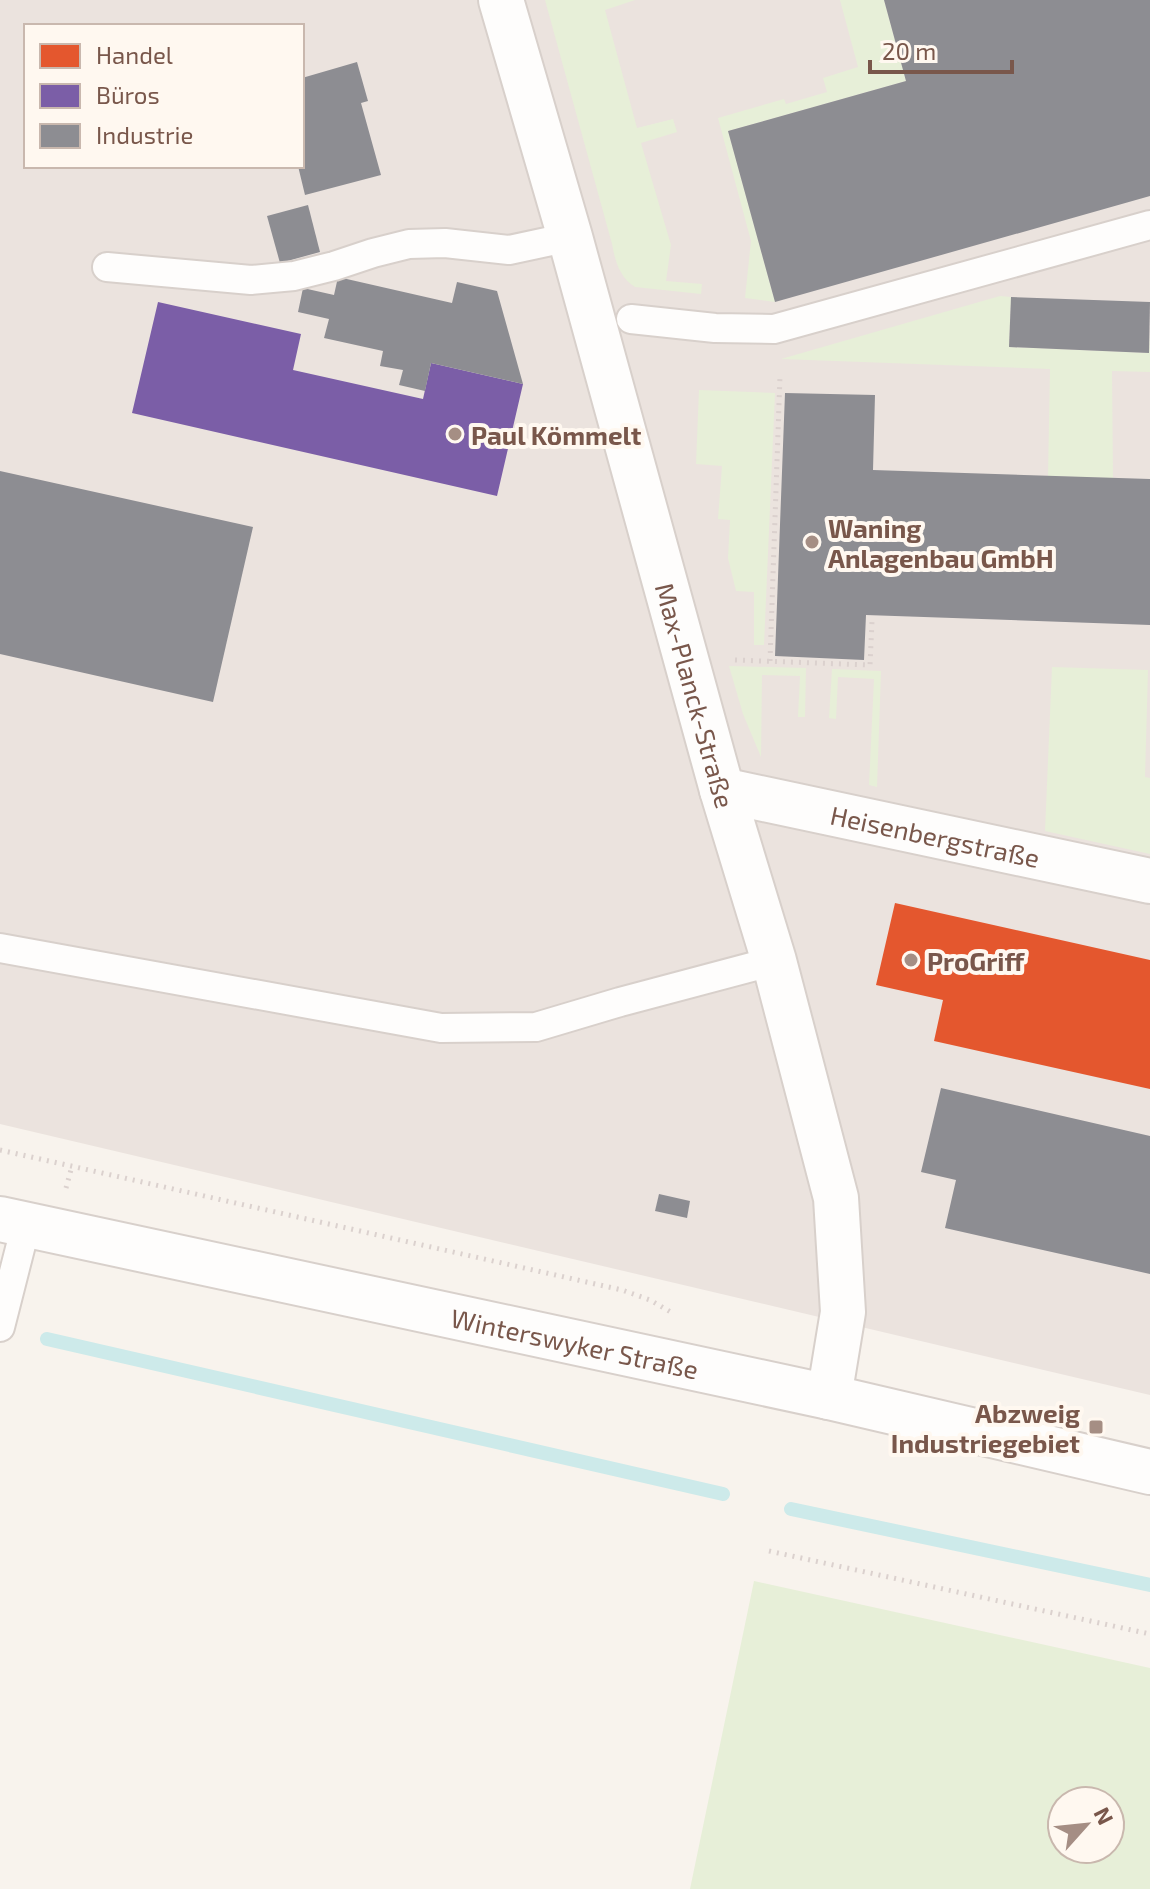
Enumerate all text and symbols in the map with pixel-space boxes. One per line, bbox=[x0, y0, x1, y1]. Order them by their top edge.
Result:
legend bbox=[24, 24, 304, 168]
scale bar bbox=[870, 24, 1012, 74]
text: 20 m bbox=[882, 36, 936, 65]
text: Handel bbox=[96, 40, 173, 69]
text: Büros bbox=[96, 80, 160, 109]
text: Industrie bbox=[96, 120, 193, 149]
place label: Paul Kömmelt bbox=[471, 419, 642, 450]
marker: Paul Kömmelt bbox=[446, 425, 464, 443]
place label: Waning Anlagenbau GmbH bbox=[828, 512, 1054, 573]
marker: Waning Anlagenbau GmbH bbox=[803, 533, 821, 551]
street label: Max-Planck-Straße bbox=[650, 579, 742, 811]
street label: Heisenbergstraße bbox=[828, 798, 1043, 873]
place label: ProGriff bbox=[927, 945, 1025, 976]
marker: ProGriff bbox=[902, 951, 920, 969]
street label: Winterswyker Straße bbox=[448, 1301, 701, 1384]
place label: Abzweig Industriegebiet bbox=[891, 1397, 1080, 1458]
marker: Abzweig Industriegebiet bbox=[1087, 1418, 1105, 1436]
north arrow bbox=[1046, 1785, 1126, 1865]
text: N bbox=[1090, 1802, 1120, 1828]

